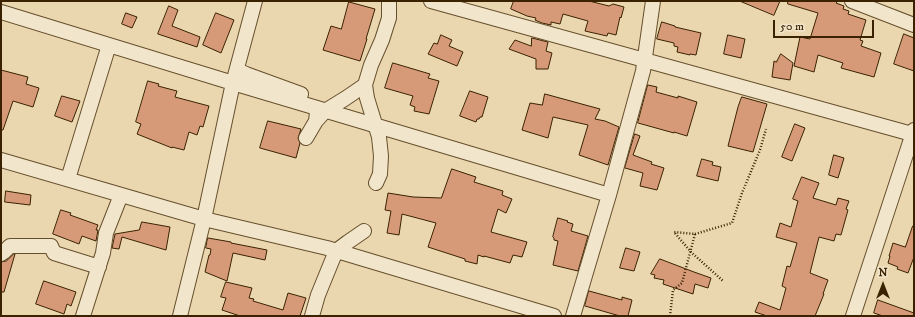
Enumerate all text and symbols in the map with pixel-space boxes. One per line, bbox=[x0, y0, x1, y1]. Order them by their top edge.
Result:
scale bar bbox=[775, 12, 876, 38]
text: 50 m bbox=[780, 19, 804, 34]
north arrow bbox=[863, 265, 903, 305]
text: N bbox=[878, 266, 888, 280]

